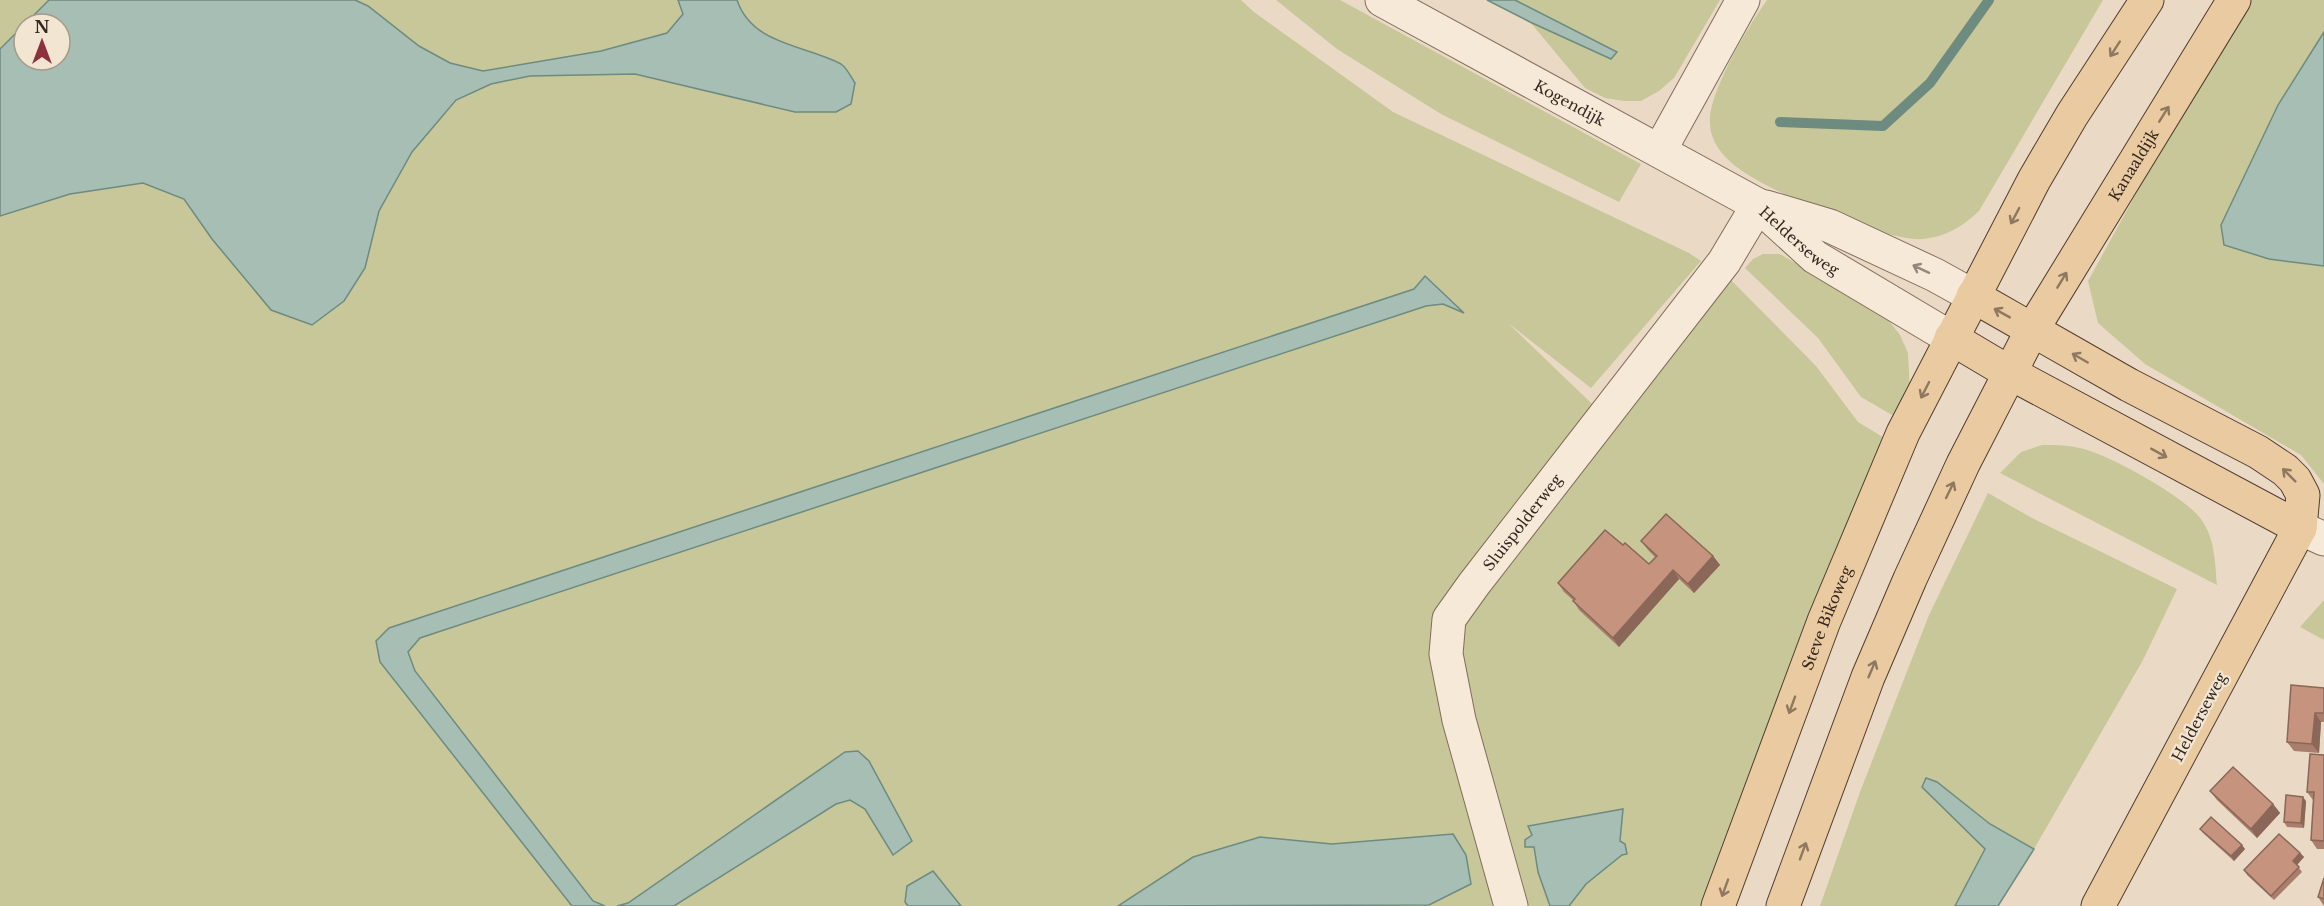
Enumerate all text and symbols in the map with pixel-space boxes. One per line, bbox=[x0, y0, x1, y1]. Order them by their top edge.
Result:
north arrow bbox=[12, 12, 72, 72]
text: N bbox=[34, 17, 50, 37]
one-way arrow bbox=[2109, 40, 2121, 57]
street label: Kogendijk bbox=[1531, 75, 1609, 130]
one-way arrow bbox=[2159, 106, 2171, 123]
street label: Kanaaldijk bbox=[2104, 125, 2163, 204]
street label: Helderseweg bbox=[1756, 202, 1844, 279]
one-way arrow bbox=[2009, 207, 2020, 225]
one-way arrow bbox=[1913, 262, 1931, 274]
one-way arrow bbox=[2057, 272, 2069, 289]
one-way arrow bbox=[1994, 307, 2011, 319]
one-way arrow bbox=[2072, 352, 2089, 364]
one-way arrow bbox=[1919, 381, 1930, 399]
one-way arrow bbox=[2150, 447, 2167, 459]
one-way arrow bbox=[2282, 467, 2296, 482]
street label: Sluispolderweg bbox=[1479, 469, 1566, 574]
one-way arrow bbox=[1945, 482, 1957, 500]
street label: Steve Bikoweg bbox=[1797, 562, 1856, 672]
one-way arrow bbox=[1867, 660, 1878, 678]
street label: Helderseweg bbox=[2168, 668, 2231, 765]
one-way arrow bbox=[1786, 695, 1797, 714]
one-way arrow bbox=[1798, 842, 1809, 861]
one-way arrow bbox=[1718, 878, 1729, 897]

